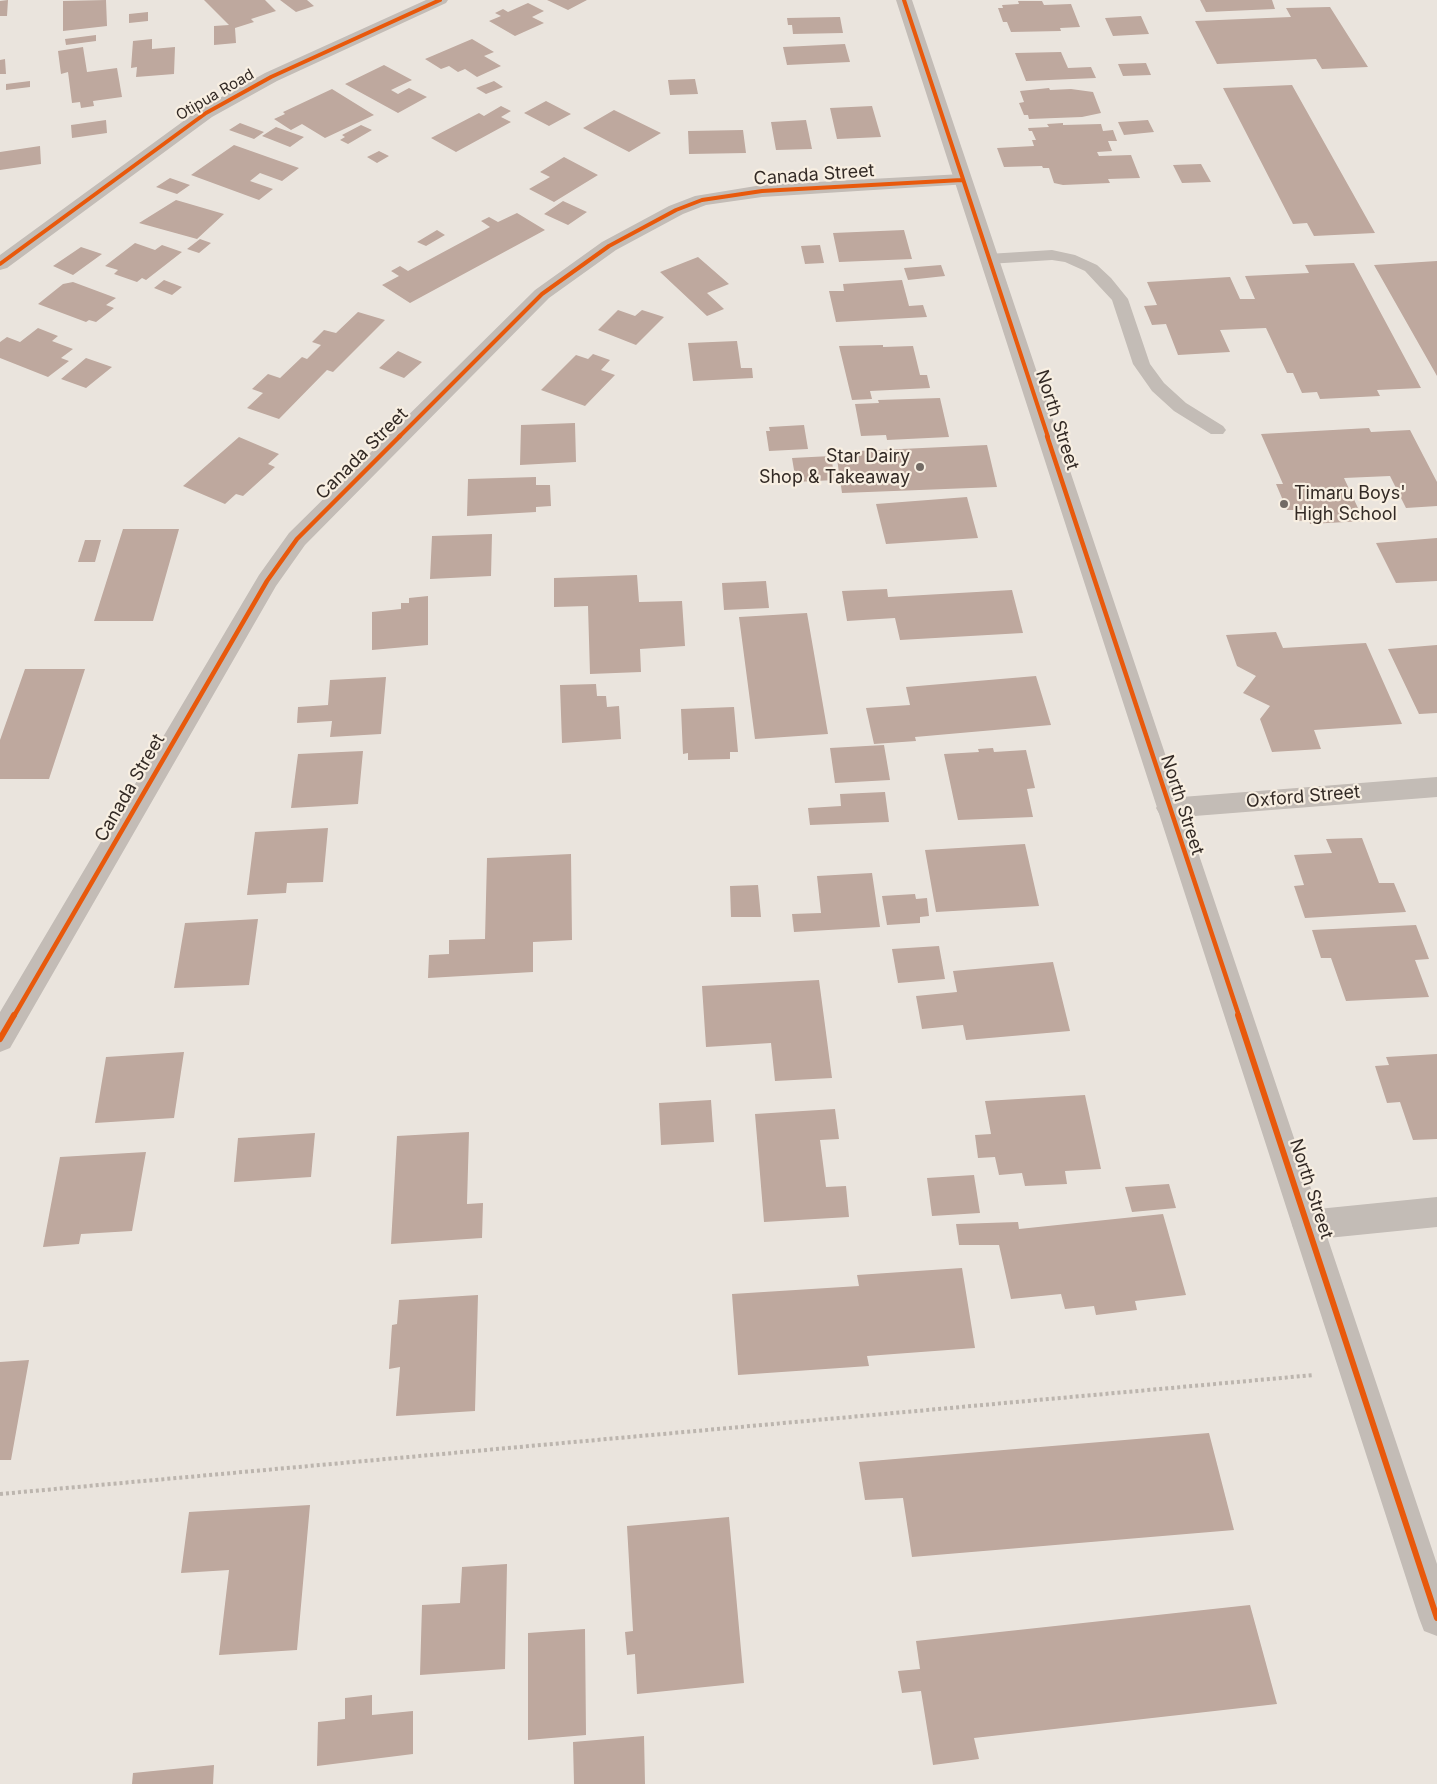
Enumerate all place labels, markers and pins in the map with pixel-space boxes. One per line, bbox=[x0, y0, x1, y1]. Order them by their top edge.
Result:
place label: Star Dairy Shop & Takeaway bbox=[759, 446, 910, 488]
marker: Star Dairy Shop & Takeaway bbox=[914, 461, 926, 473]
place label: Timaru Boys' High School bbox=[1294, 483, 1406, 526]
marker: Timaru Boys' High School bbox=[1278, 498, 1290, 510]

